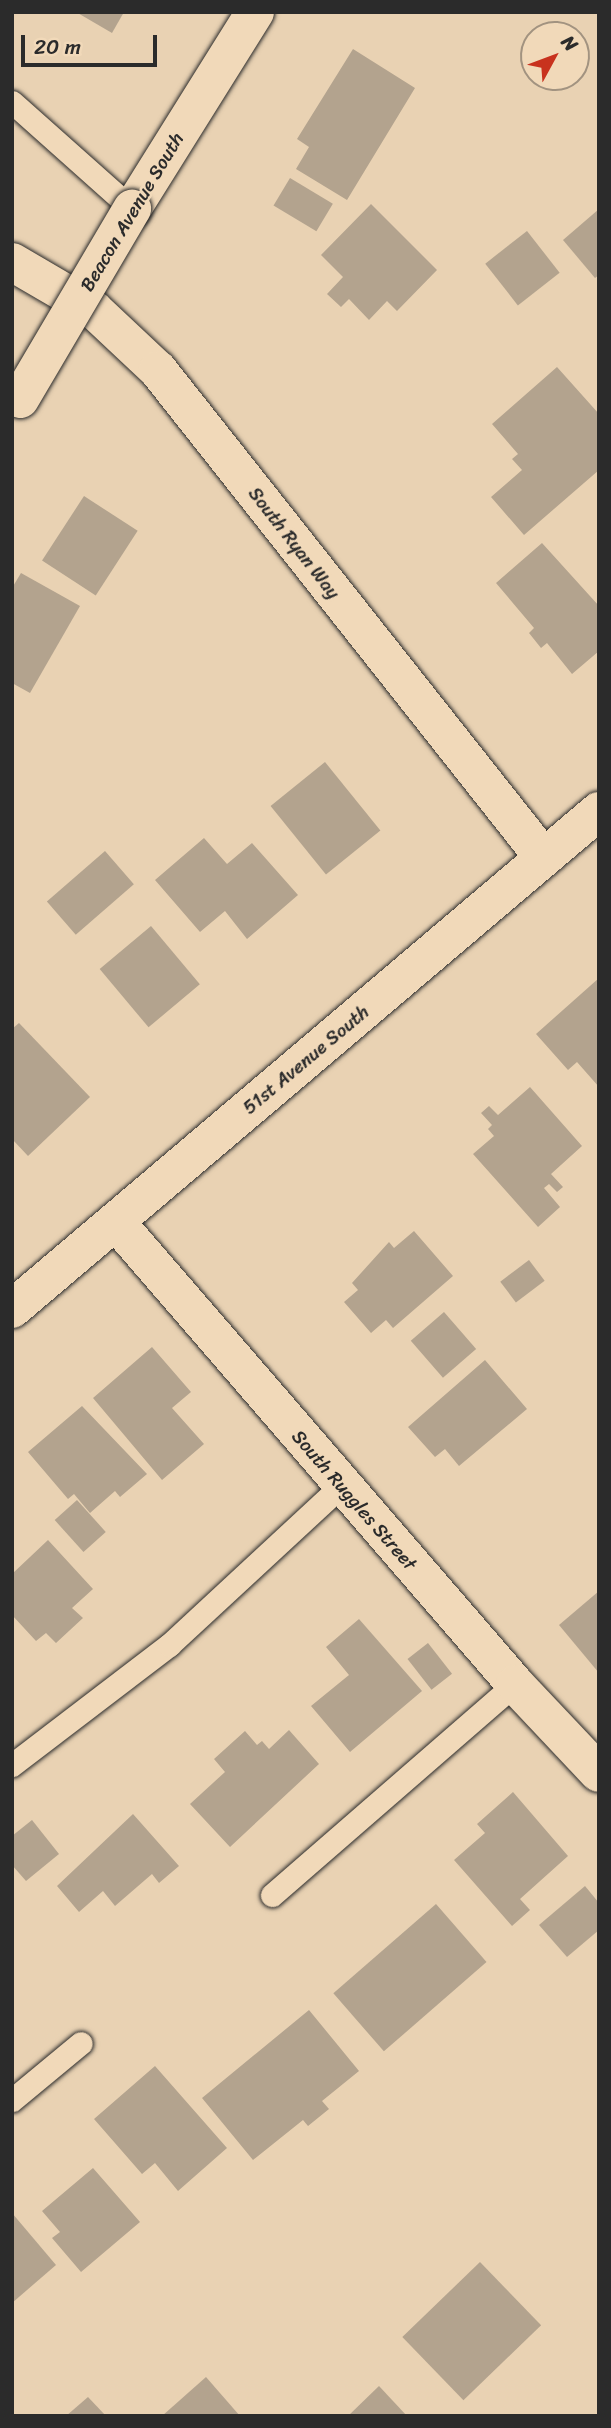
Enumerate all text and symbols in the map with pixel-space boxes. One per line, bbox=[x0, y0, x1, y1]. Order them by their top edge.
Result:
scale bar bbox=[24, 21, 161, 65]
north arrow bbox=[520, 21, 590, 91]
text: N bbox=[553, 27, 586, 59]
text: 20 m bbox=[34, 28, 81, 66]
street label: Beacon Avenue South bbox=[76, 129, 188, 295]
street label: South Ryan Way bbox=[243, 483, 345, 603]
street label: 51st Avenue South bbox=[238, 1001, 374, 1119]
street label: South Ruggles Street bbox=[286, 1425, 422, 1575]

